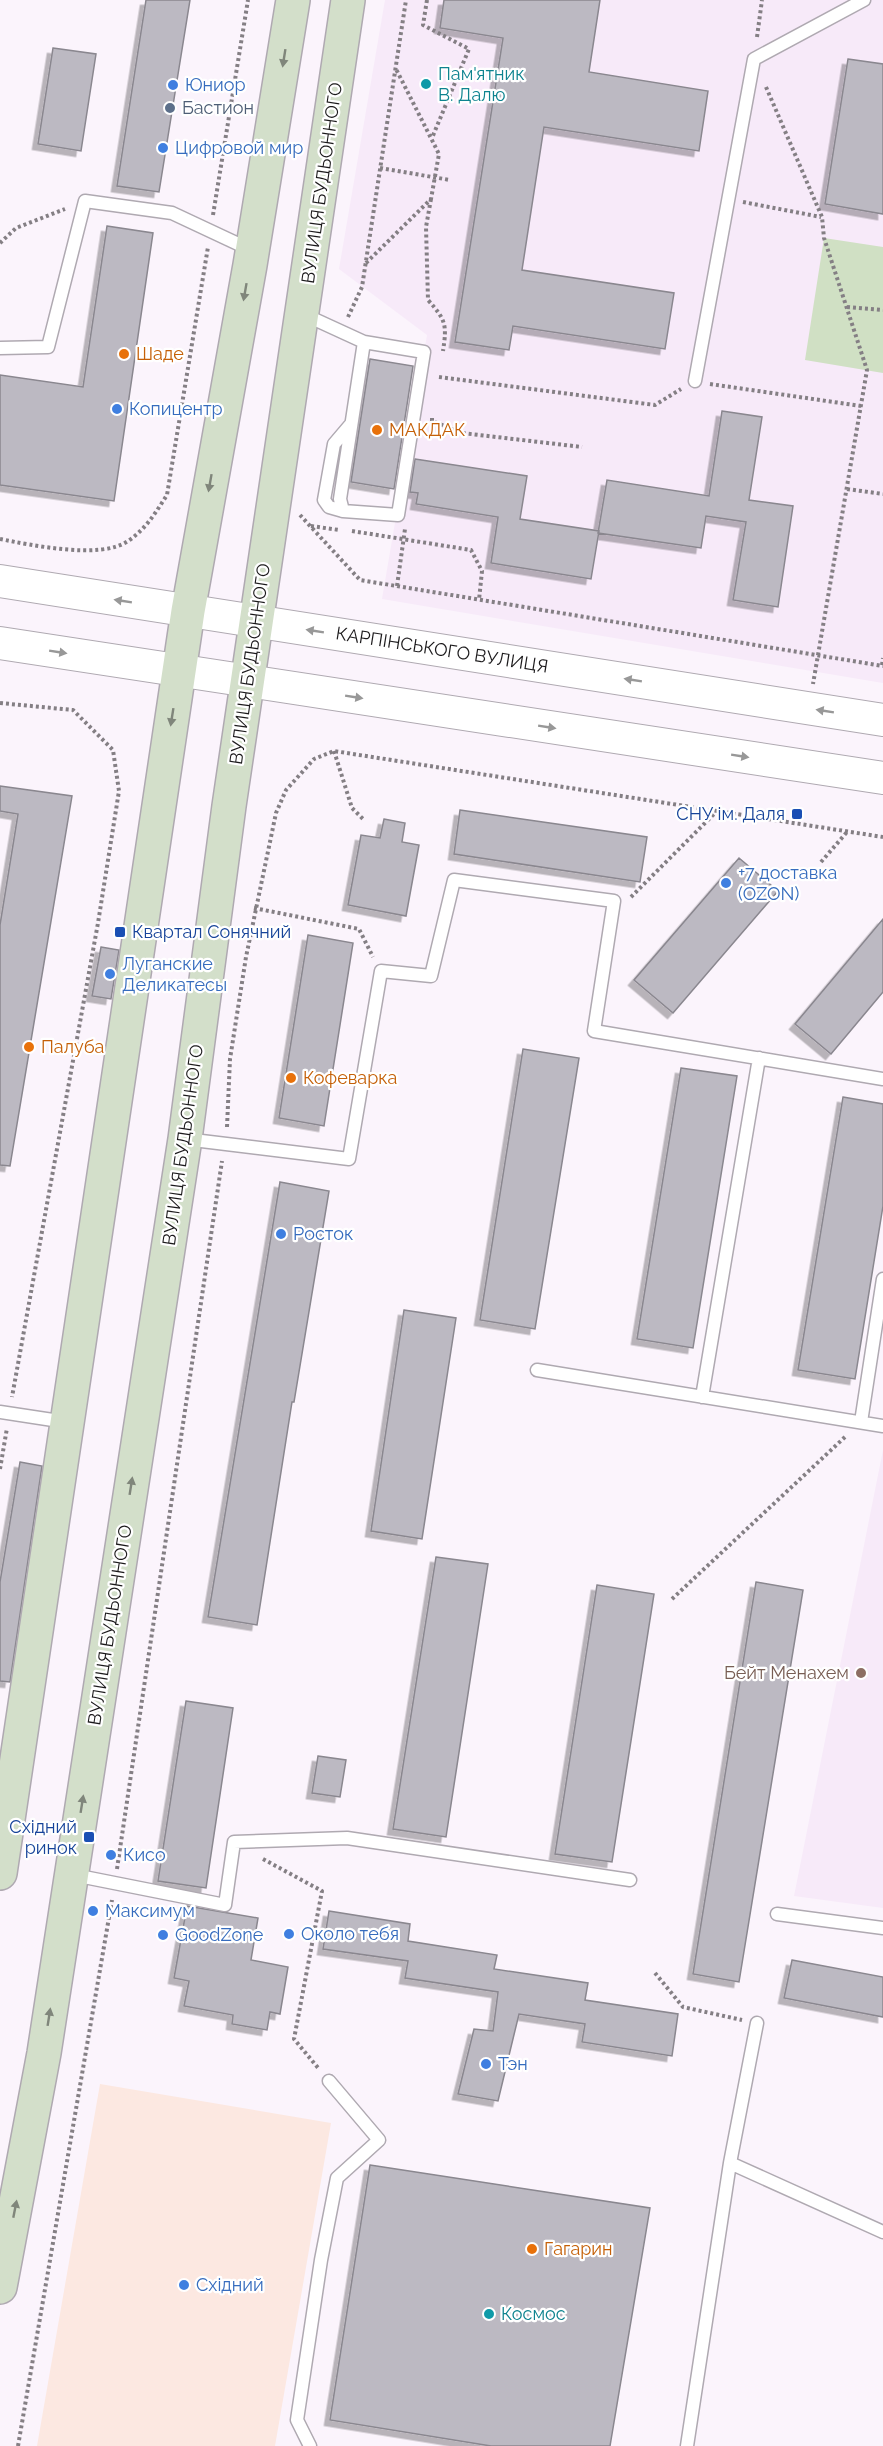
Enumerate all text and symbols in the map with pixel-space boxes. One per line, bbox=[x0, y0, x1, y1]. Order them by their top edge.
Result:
one-way arrow bbox=[279, 48, 288, 67]
place label: Пам'ятник В. Далю bbox=[438, 63, 525, 105]
place label: Юниор bbox=[185, 74, 246, 95]
marker: Пам'ятник В. Далю bbox=[419, 77, 433, 91]
marker: Юниор bbox=[166, 78, 180, 92]
street label: ВУЛИЦЯ БУДЬОННОГО bbox=[297, 81, 346, 285]
place label: Бастион bbox=[182, 97, 254, 118]
marker: Бастион bbox=[163, 101, 177, 115]
place label: Цифровой мир bbox=[175, 137, 303, 158]
marker: Цифровой мир bbox=[156, 141, 170, 155]
one-way arrow bbox=[240, 282, 249, 301]
place label: Шаде bbox=[136, 343, 184, 364]
marker: Шаде bbox=[117, 347, 131, 361]
place label: Копицентр bbox=[129, 398, 223, 419]
marker: Копицентр bbox=[110, 402, 124, 416]
place label: МАКДАК bbox=[389, 419, 465, 440]
marker: МАКДАК bbox=[370, 423, 384, 437]
one-way arrow bbox=[205, 474, 214, 493]
street label: ВУЛИЦЯ БУДЬОННОГО bbox=[225, 562, 274, 766]
one-way arrow bbox=[113, 596, 132, 605]
street label: КАРПІНСЬКОГО ВУЛИЦЯ bbox=[334, 622, 550, 677]
one-way arrow bbox=[306, 626, 325, 635]
one-way arrow bbox=[48, 647, 67, 656]
one-way arrow bbox=[623, 676, 642, 685]
one-way arrow bbox=[345, 693, 364, 702]
one-way arrow bbox=[816, 706, 835, 715]
one-way arrow bbox=[167, 708, 176, 727]
one-way arrow bbox=[538, 722, 557, 731]
one-way arrow bbox=[730, 752, 749, 761]
place label: СНУ ім. Даля bbox=[676, 803, 785, 824]
marker: СНУ ім. Даля bbox=[790, 807, 804, 821]
place label: +7 доставка (OZON) bbox=[738, 862, 837, 904]
marker: +7 доставка (OZON) bbox=[719, 876, 733, 890]
place label: Квартал Сонячний bbox=[132, 921, 291, 942]
marker: Квартал Сонячний bbox=[113, 925, 127, 939]
place label: Луганские Деликатесы bbox=[122, 953, 227, 995]
marker: Луганские Деликатесы bbox=[103, 967, 117, 981]
place label: Палуба bbox=[41, 1036, 104, 1057]
marker: Палуба bbox=[22, 1040, 36, 1054]
street label: ВУЛИЦЯ БУДЬОННОГО bbox=[158, 1043, 207, 1247]
place label: Кофеварка bbox=[303, 1067, 397, 1088]
marker: Кофеварка bbox=[284, 1071, 298, 1085]
place label: Росток bbox=[293, 1223, 353, 1244]
marker: Росток bbox=[274, 1227, 288, 1241]
one-way arrow bbox=[127, 1477, 136, 1496]
street label: ВУЛИЦЯ БУДЬОННОГО bbox=[83, 1523, 136, 1727]
place label: Бейт Менахем bbox=[724, 1662, 849, 1683]
marker: Бейт Менахем bbox=[854, 1666, 868, 1680]
one-way arrow bbox=[78, 1794, 87, 1813]
place label: Східний ринок bbox=[9, 1816, 77, 1858]
marker: Східний ринок bbox=[82, 1830, 96, 1844]
place label: Кисо bbox=[123, 1844, 166, 1865]
marker: Кисо bbox=[104, 1848, 118, 1862]
place label: Максимум bbox=[105, 1900, 195, 1921]
marker: Максимум bbox=[86, 1904, 100, 1918]
place label: Около тебя bbox=[301, 1923, 399, 1944]
place label: GoodZone bbox=[175, 1924, 264, 1945]
marker: Около тебя bbox=[282, 1927, 296, 1941]
marker: GoodZone bbox=[156, 1928, 170, 1942]
one-way arrow bbox=[45, 2007, 54, 2026]
place label: Тэн bbox=[498, 2053, 528, 2074]
marker: Тэн bbox=[479, 2057, 493, 2071]
one-way arrow bbox=[10, 2199, 19, 2218]
place label: Гагарин bbox=[544, 2238, 613, 2259]
marker: Гагарин bbox=[525, 2242, 539, 2256]
place label: Східний bbox=[196, 2274, 264, 2295]
marker: Східний bbox=[177, 2278, 191, 2292]
place label: Космос bbox=[501, 2303, 566, 2324]
marker: Космос bbox=[482, 2307, 496, 2321]

